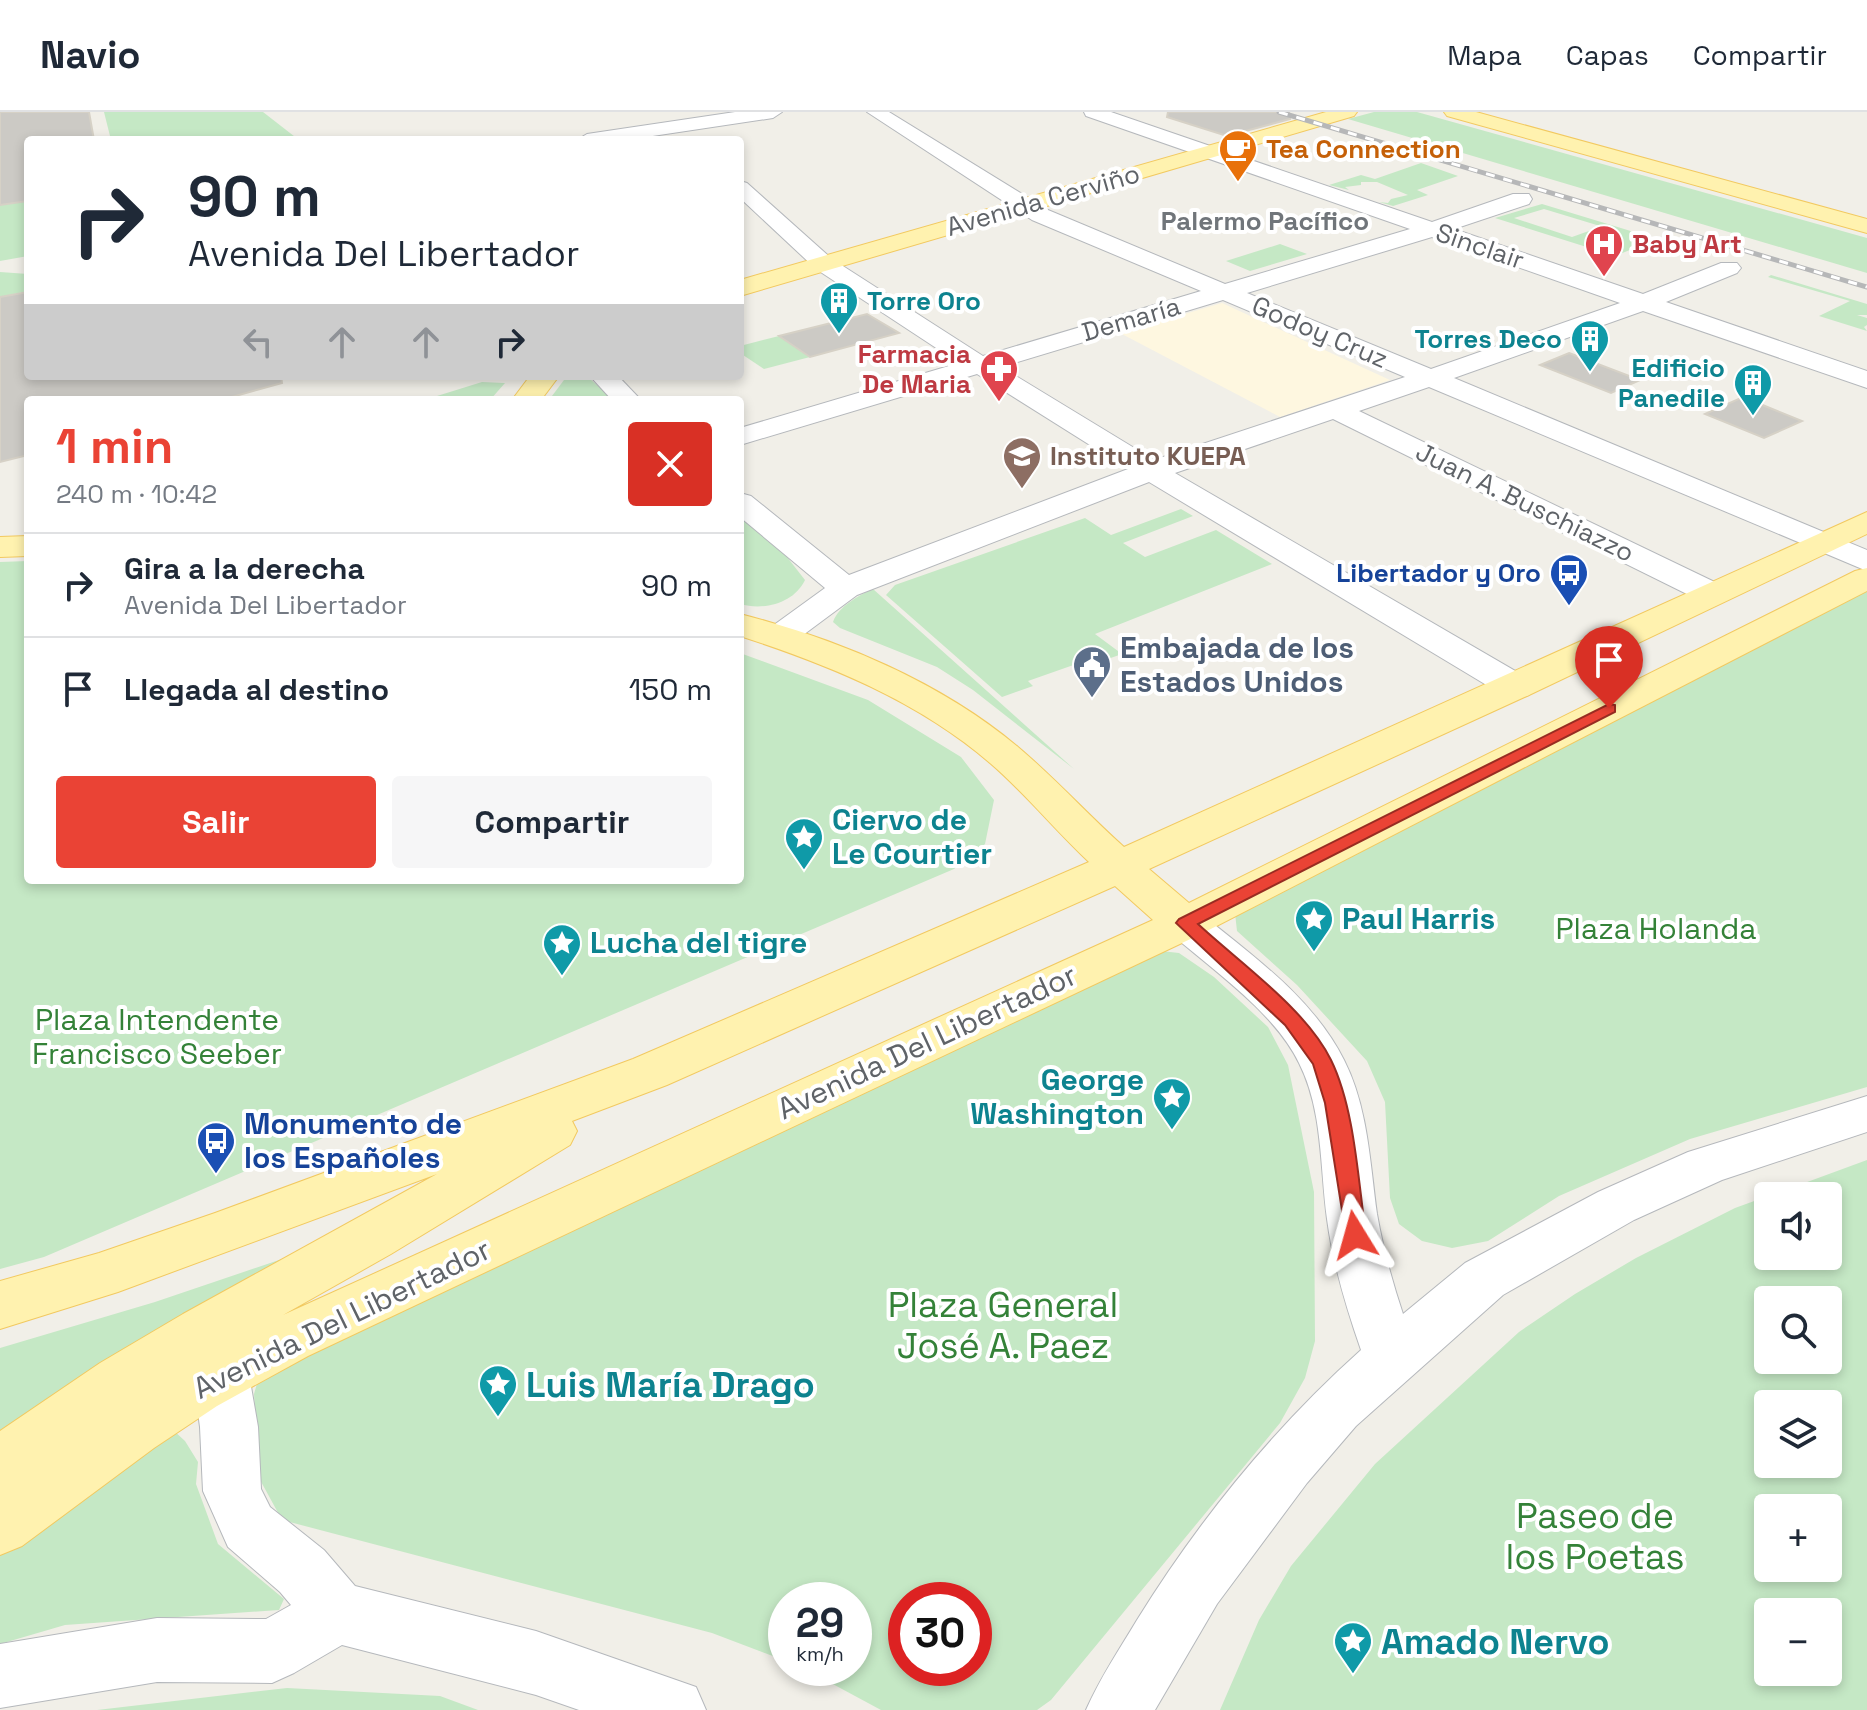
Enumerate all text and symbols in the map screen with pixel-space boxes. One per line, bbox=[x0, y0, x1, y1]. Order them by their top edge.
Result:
text: Navio bbox=[40, 31, 141, 79]
text: Mapa bbox=[1447, 37, 1522, 73]
text: Capas bbox=[1566, 37, 1649, 73]
text: Compartir bbox=[1693, 37, 1827, 73]
cafe icon: Tea Connection bbox=[1217, 128, 1259, 183]
place label: Tea Connection bbox=[1266, 132, 1461, 166]
street label: Avenida Cerviño bbox=[942, 156, 1144, 244]
text: 90 m bbox=[188, 161, 321, 232]
icon: right bbox=[56, 168, 160, 272]
district label: Palermo Pacífico bbox=[1161, 204, 1369, 238]
street label: Sinclair bbox=[1431, 215, 1529, 277]
hospital icon: Baby Art bbox=[1583, 223, 1625, 278]
place label: Baby Art bbox=[1632, 227, 1742, 261]
text: Avenida Del Libertador bbox=[188, 231, 580, 277]
building icon: Torre Oro bbox=[818, 280, 860, 335]
place label: Torre Oro bbox=[867, 284, 981, 318]
street label: Godoy Cruz bbox=[1247, 288, 1393, 376]
street label: Demaría bbox=[1078, 289, 1184, 349]
building icon: Torres Deco bbox=[1569, 318, 1611, 373]
icon: left bbox=[236, 320, 280, 364]
icon: ahead bbox=[320, 320, 364, 364]
icon: ahead bbox=[404, 320, 448, 364]
icon: right bbox=[488, 320, 532, 364]
place label: Torres Deco bbox=[1414, 322, 1562, 356]
place label: Farmacia De Maria bbox=[858, 337, 971, 401]
pharmacy icon: Farmacia De Maria bbox=[978, 348, 1020, 403]
place label: Edificio Panedile bbox=[1618, 351, 1725, 415]
building icon: Edificio Panedile bbox=[1732, 362, 1774, 417]
text: 1 min bbox=[56, 416, 173, 477]
button: close bbox=[628, 422, 712, 506]
street label: Juan A. Buschiazzo bbox=[1410, 434, 1640, 570]
school or university icon: Instituto KUEPA bbox=[1001, 435, 1043, 490]
place label: Instituto KUEPA bbox=[1050, 439, 1246, 473]
text: 240 m · 10:42 bbox=[56, 477, 217, 511]
text: Gira a la derecha bbox=[124, 549, 365, 588]
bus stop icon: Libertador y Oro bbox=[1548, 552, 1590, 607]
place label: Libertador y Oro bbox=[1336, 556, 1541, 590]
icon: right bbox=[56, 563, 100, 607]
text: 90 m bbox=[641, 566, 712, 605]
text: Avenida Del Libertador bbox=[124, 588, 407, 622]
pin bbox=[1575, 626, 1643, 708]
place label: Embajada de los Estados Unidos bbox=[1120, 628, 1354, 701]
icon: arrive bbox=[1587, 638, 1631, 682]
public building icon: Embajada de los Estados Unidos bbox=[1071, 644, 1113, 699]
icon: arrive bbox=[56, 667, 100, 711]
text: Llegada al destino bbox=[124, 670, 389, 709]
text: 150 m bbox=[629, 670, 712, 709]
button: Salir bbox=[56, 776, 376, 868]
button: Compartir bbox=[392, 776, 712, 868]
place label: Ciervo de Le Courtier bbox=[832, 800, 992, 873]
place icon: Ciervo de Le Courtier bbox=[783, 816, 825, 871]
place icon: Paul Harris bbox=[1293, 898, 1335, 953]
place label: Paul Harris bbox=[1342, 899, 1495, 938]
park label: Plaza Holanda bbox=[1556, 909, 1756, 948]
place icon: Lucha del tigre bbox=[541, 922, 583, 977]
place label: Lucha del tigre bbox=[590, 923, 807, 962]
street label: Avenida Del Libertador bbox=[771, 955, 1083, 1128]
park label: Plaza Intendente Francisco Seeber bbox=[32, 1000, 282, 1073]
place label: George Washington bbox=[970, 1060, 1144, 1133]
place icon: George Washington bbox=[1151, 1076, 1193, 1131]
place label: Monumento de los Españoles bbox=[244, 1104, 462, 1177]
bus stop icon: Monumento de los Españoles bbox=[195, 1120, 237, 1175]
map controls bbox=[1754, 1182, 1842, 1686]
button: sound bbox=[1754, 1182, 1842, 1270]
position arrow bbox=[1313, 1193, 1397, 1277]
street label: Avenida Del Libertador bbox=[187, 1230, 497, 1408]
park label: Plaza General José A. Paez bbox=[888, 1282, 1118, 1369]
button: search bbox=[1754, 1286, 1842, 1374]
place label: Luis María Drago bbox=[526, 1362, 815, 1408]
place icon: Luis María Drago bbox=[477, 1363, 519, 1418]
button: layers bbox=[1754, 1390, 1842, 1478]
park label: Paseo de los Poetas bbox=[1505, 1493, 1685, 1580]
button: + bbox=[1754, 1494, 1842, 1582]
speed limit sign: 30 bbox=[888, 1582, 992, 1686]
text: 29 bbox=[796, 1598, 844, 1649]
button: − bbox=[1754, 1598, 1842, 1686]
place label: Amado Nervo bbox=[1381, 1619, 1610, 1665]
place icon: Amado Nervo bbox=[1332, 1620, 1374, 1675]
text: km/h bbox=[796, 1641, 844, 1667]

